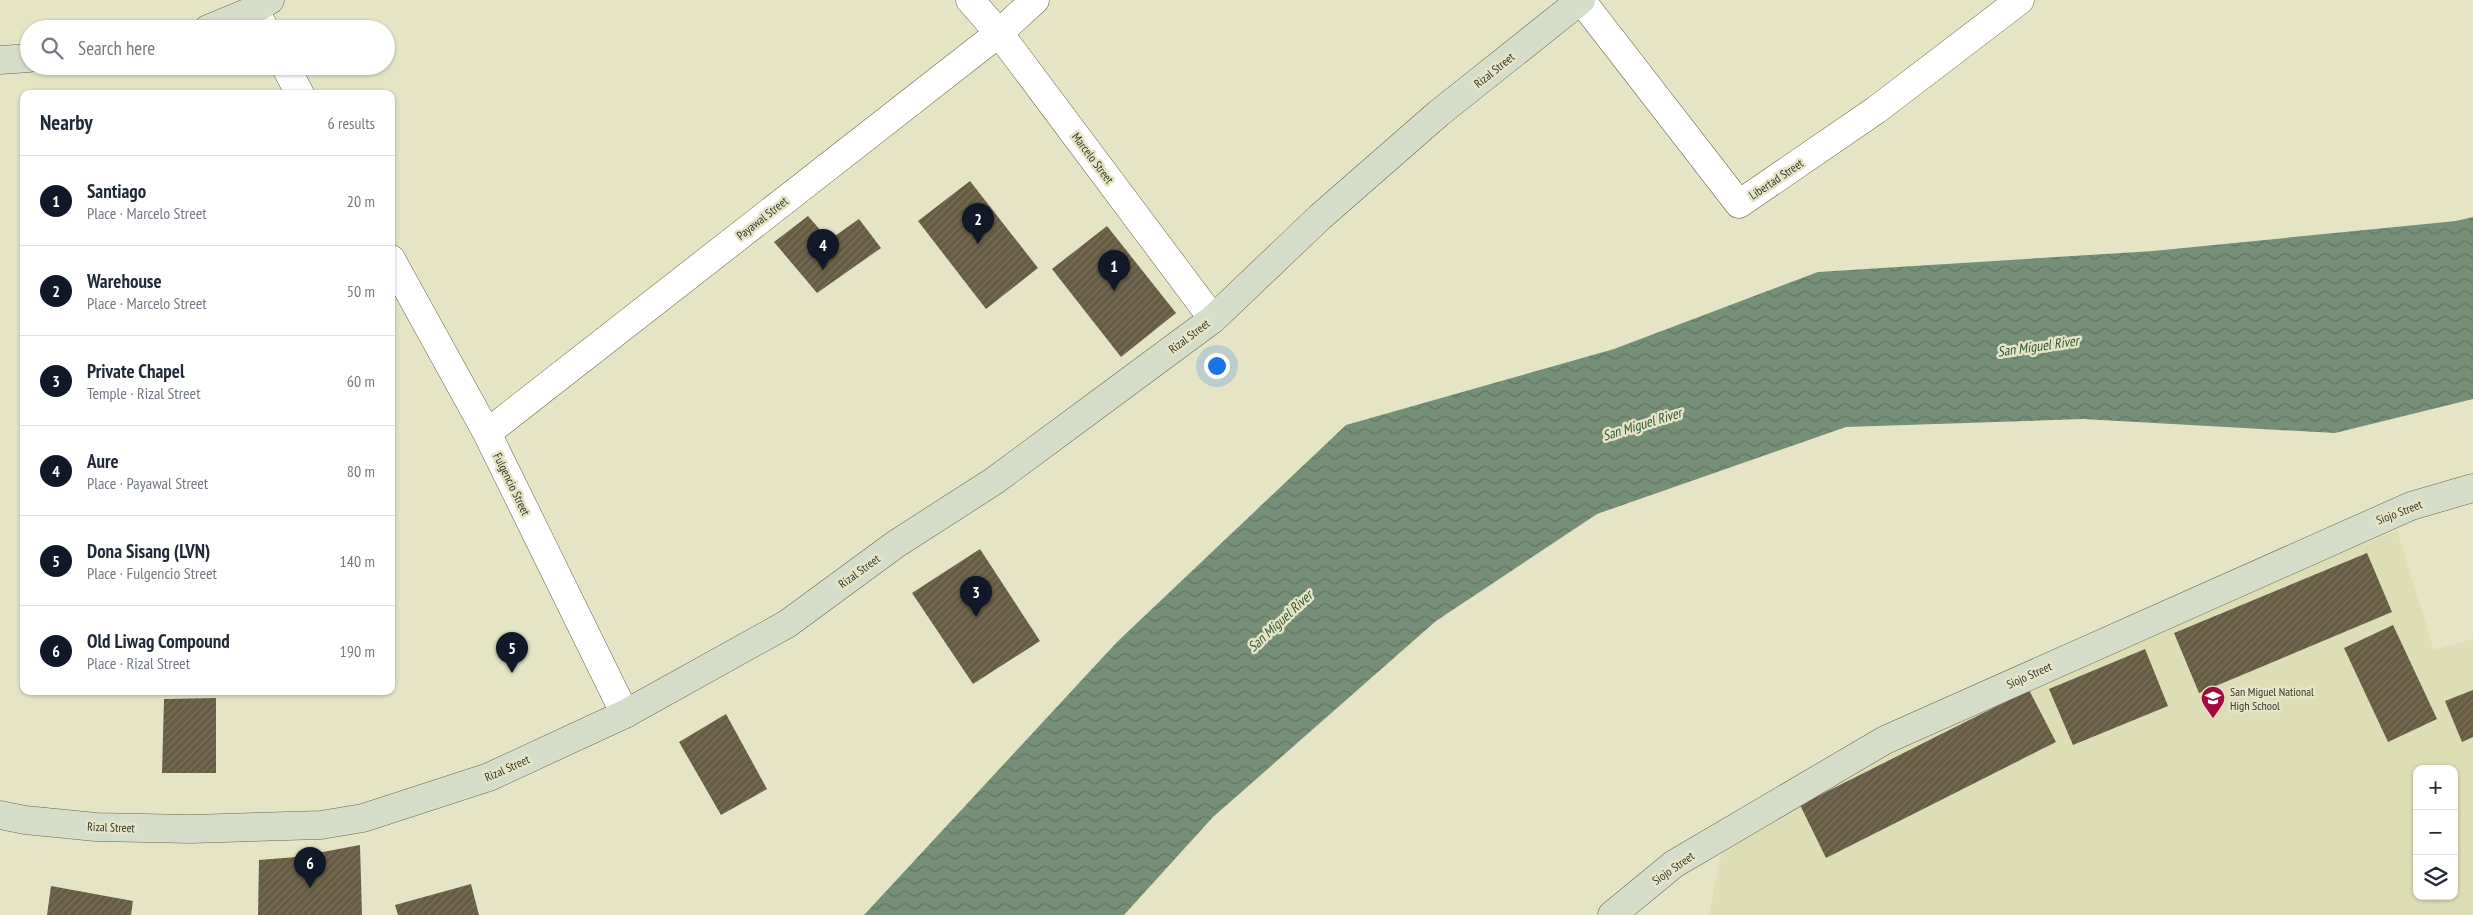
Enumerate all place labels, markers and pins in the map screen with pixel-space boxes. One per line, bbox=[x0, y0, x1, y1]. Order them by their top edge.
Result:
pin: 2 bbox=[962, 203, 994, 244]
pin: 4 bbox=[807, 229, 839, 270]
pin: 1 bbox=[1098, 250, 1130, 291]
pin: 3 bbox=[960, 576, 992, 617]
pin: 5 bbox=[496, 632, 528, 673]
place label: San Miguel National High School bbox=[2230, 684, 2314, 713]
school or university icon: San Miguel National High School bbox=[2200, 685, 2226, 719]
pin: 6 bbox=[294, 847, 326, 888]

